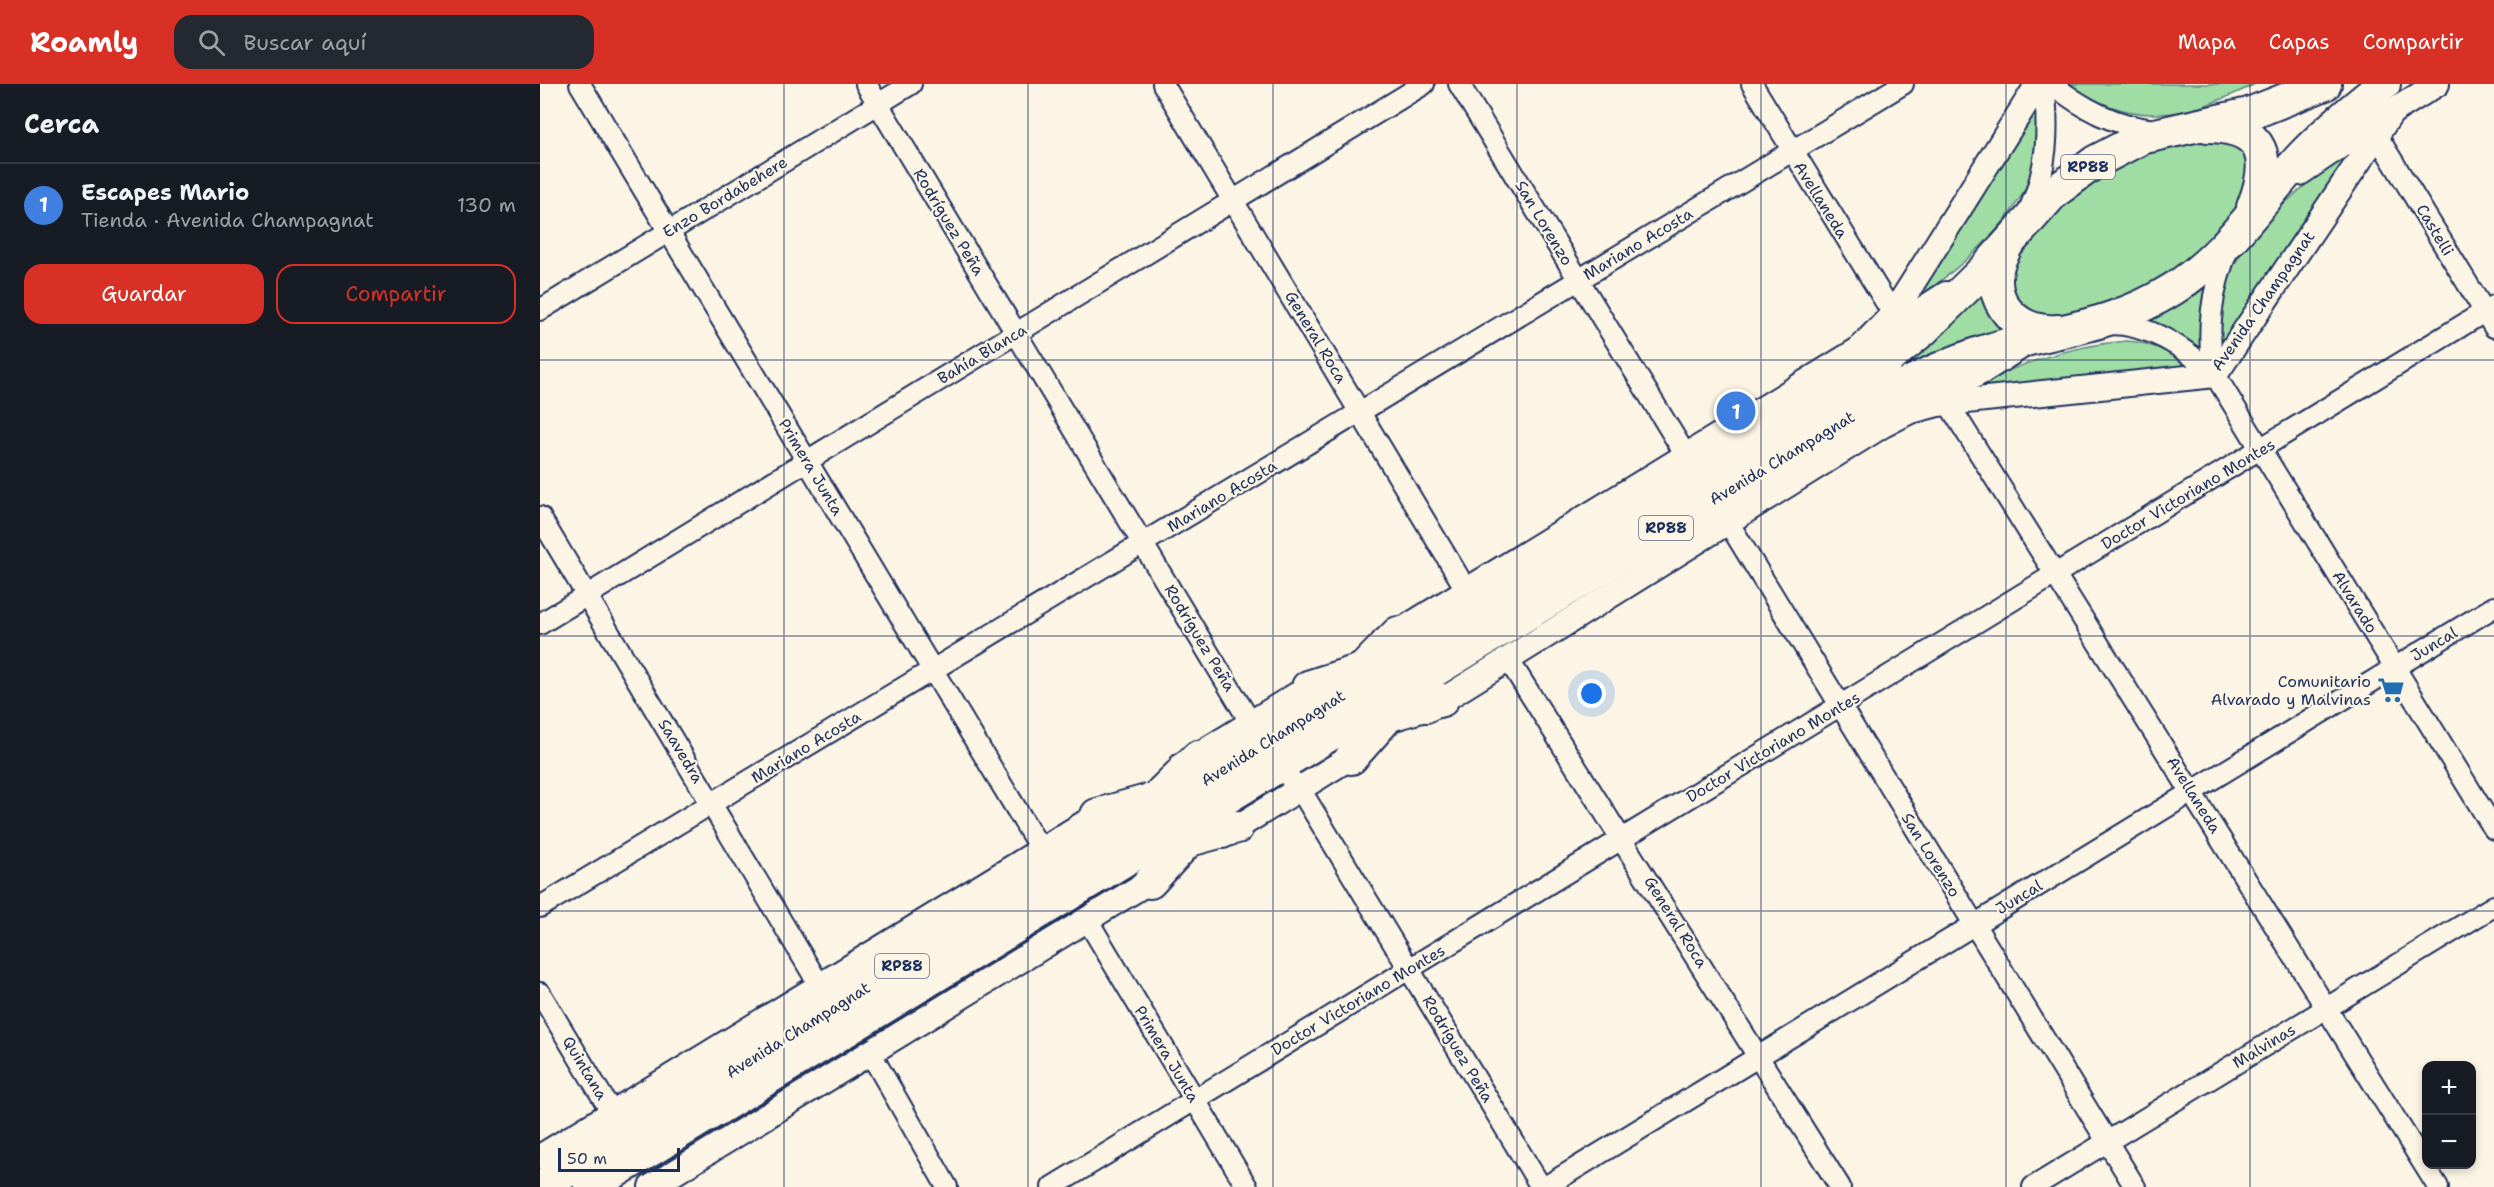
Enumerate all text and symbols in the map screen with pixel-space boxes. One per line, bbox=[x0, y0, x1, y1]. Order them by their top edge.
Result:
search box bbox=[174, 15, 594, 69]
text: Roamly bbox=[30, 23, 138, 61]
icon: search bbox=[195, 26, 228, 59]
text: Buscar aquí bbox=[243, 28, 367, 57]
text: Mapa bbox=[2178, 28, 2236, 56]
text: Capas bbox=[2269, 28, 2330, 56]
text: Compartir bbox=[2363, 28, 2464, 56]
text: Cerca bbox=[24, 106, 99, 141]
street label: Enzo Bordabehere bbox=[659, 151, 791, 243]
road number: RP88 bbox=[2061, 155, 2115, 179]
street label: Avellaneda bbox=[1789, 158, 1853, 242]
street label: Rodríguez Peña bbox=[909, 165, 989, 280]
street label: San Lorenzo bbox=[1510, 177, 1578, 269]
text: Escapes Mario bbox=[81, 178, 249, 207]
text: 1 bbox=[39, 192, 48, 218]
text: 130 m bbox=[457, 192, 516, 218]
street label: Castelli bbox=[2411, 200, 2459, 260]
street label: Mariano Acosta bbox=[1579, 203, 1697, 285]
text: Tienda · Avenida Champagnat bbox=[81, 207, 374, 233]
street label: Avenida Champagnat bbox=[2207, 227, 2319, 375]
button: Guardar bbox=[24, 264, 264, 324]
button: Compartir bbox=[276, 264, 516, 324]
street label: General Roca bbox=[1280, 287, 1352, 387]
street label: Bahía Blanca bbox=[933, 319, 1031, 389]
pin: 1 bbox=[1716, 388, 1756, 434]
street label: Avenida Champagnat bbox=[1705, 406, 1859, 510]
street label: Primera Junta bbox=[774, 415, 848, 519]
street label: Doctor Victoriano Montes bbox=[2097, 434, 2279, 554]
street label: Mariano Acosta bbox=[1163, 455, 1281, 537]
road number: RP88 bbox=[1639, 516, 1693, 540]
street label: Alvarado bbox=[2328, 567, 2382, 637]
street label: Rodríguez Peña bbox=[1160, 581, 1240, 696]
street label: Juncal bbox=[2407, 622, 2461, 666]
place label: Comunitario Alvarado y Malvinas bbox=[2211, 671, 2371, 710]
supermarket icon: Comunitario Alvarado y Malvinas bbox=[2376, 675, 2406, 705]
your location bbox=[1577, 679, 1606, 708]
street label: Avenida Champagnat bbox=[1197, 685, 1349, 791]
street label: Doctor Victoriano Montes bbox=[1682, 687, 1864, 807]
street label: Mariano Acosta bbox=[747, 706, 865, 788]
street label: Saavedra bbox=[654, 715, 708, 787]
street label: Avellaneda bbox=[2162, 753, 2226, 837]
street label: San Lorenzo bbox=[1897, 809, 1965, 901]
street label: General Roca bbox=[1640, 872, 1713, 972]
street label: Juncal bbox=[1992, 875, 2046, 919]
street label: Doctor Victoriano Montes bbox=[1267, 940, 1449, 1060]
road number: RP88 bbox=[875, 954, 929, 978]
street label: Avenida Champagnat bbox=[722, 977, 874, 1083]
street label: Rodríguez Peña bbox=[1418, 992, 1498, 1107]
street label: Primera Junta bbox=[1130, 1002, 1204, 1106]
street label: Malvinas bbox=[2229, 1019, 2300, 1073]
street label: Quintana bbox=[558, 1032, 612, 1104]
map controls bbox=[2422, 1061, 2476, 1169]
button: + bbox=[2422, 1061, 2476, 1115]
button: − bbox=[2422, 1115, 2476, 1169]
scale bar bbox=[558, 1145, 680, 1172]
text: 50 m bbox=[567, 1148, 607, 1169]

